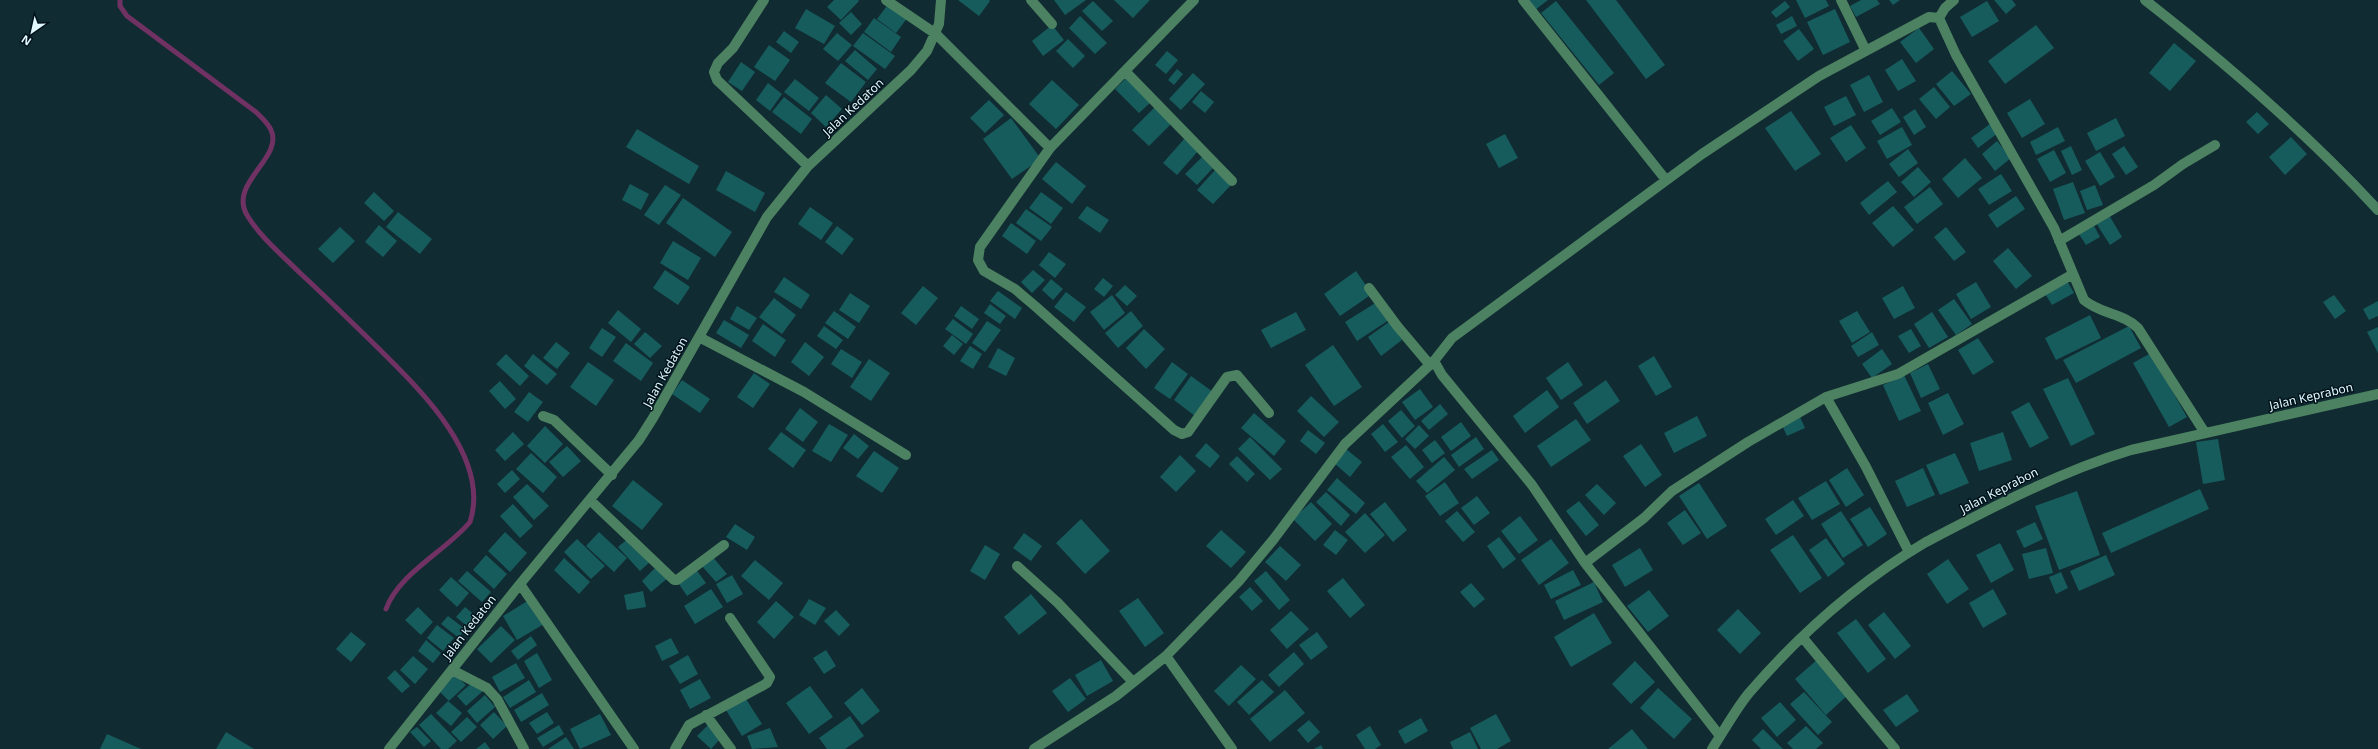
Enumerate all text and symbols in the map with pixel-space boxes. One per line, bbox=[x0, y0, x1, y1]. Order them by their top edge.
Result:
north arrow bbox=[12, 12, 52, 52]
text: N bbox=[18, 32, 34, 49]
street label: Jalan Kedaton bbox=[818, 74, 887, 140]
street label: Jalan Kedaton bbox=[638, 334, 691, 411]
street label: Jalan Keprabon bbox=[2266, 378, 2355, 414]
street label: Jalan Keprabon bbox=[1956, 463, 2041, 517]
street label: Jalan Kedaton bbox=[438, 591, 500, 664]

